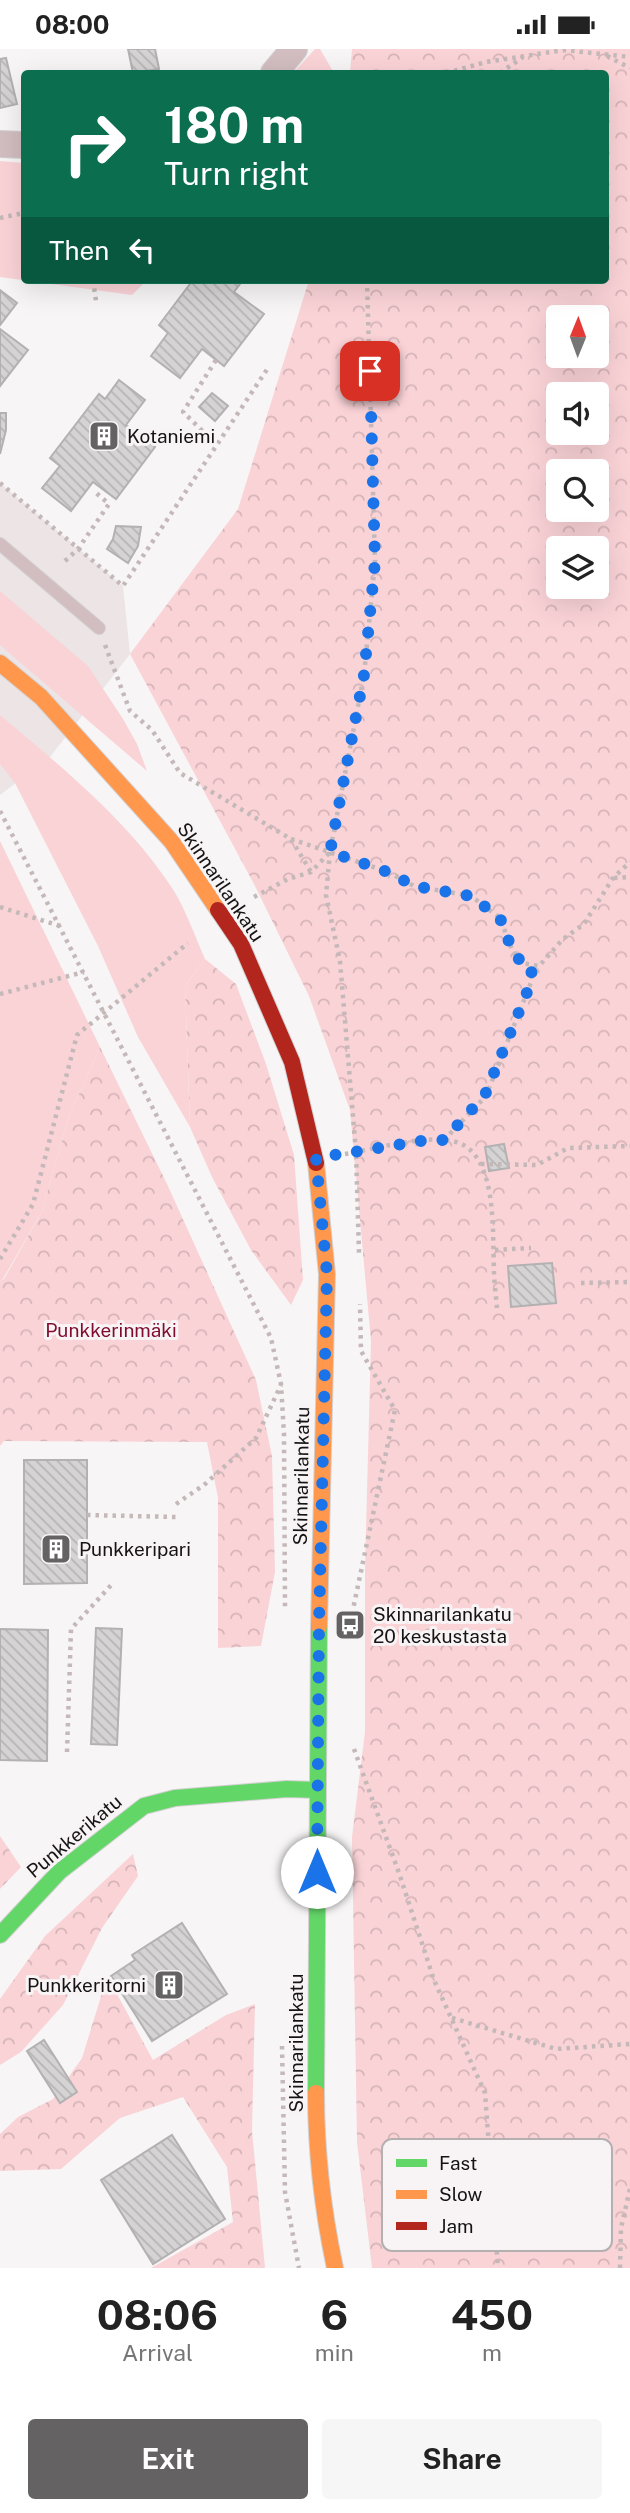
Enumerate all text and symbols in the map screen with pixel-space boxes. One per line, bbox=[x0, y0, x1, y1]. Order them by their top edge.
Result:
text: 08:00 bbox=[35, 9, 110, 40]
text: 180 m bbox=[164, 96, 304, 154]
icon: right bbox=[49, 98, 140, 189]
text: Turn right bbox=[164, 155, 309, 192]
icon: left bbox=[123, 231, 161, 269]
text: Then bbox=[49, 235, 109, 266]
north arrow bbox=[546, 305, 609, 367]
map controls bbox=[546, 305, 609, 599]
pin bbox=[340, 341, 400, 401]
icon: arrive bbox=[351, 352, 389, 390]
button: sound bbox=[546, 382, 609, 445]
building icon: Kotaniemi bbox=[87, 419, 121, 453]
place label: Kotaniemi bbox=[127, 425, 215, 447]
button: search bbox=[546, 459, 609, 522]
button: layers bbox=[546, 536, 609, 599]
street label: Skinnarilankatu bbox=[173, 818, 269, 946]
park label: Punkkerinmäki bbox=[45, 1319, 177, 1341]
street label: Skinnarilankatu bbox=[289, 1406, 313, 1546]
building icon: Punkkeripari bbox=[39, 1532, 73, 1566]
place label: Punkkeripari bbox=[79, 1538, 191, 1560]
place label: Skinnarilankatu 20 keskustasta bbox=[373, 1603, 512, 1647]
bus stop icon: Skinnarilankatu 20 keskustasta bbox=[333, 1608, 367, 1642]
street label: Punkkerikatu bbox=[22, 1790, 126, 1882]
position arrow bbox=[280, 1835, 354, 1909]
building icon: Punkkeritorni bbox=[152, 1968, 186, 2002]
place label: Punkkeritorni bbox=[27, 1974, 146, 1996]
street label: Skinnarilankatu bbox=[285, 1974, 307, 2112]
legend bbox=[382, 2139, 612, 2251]
text: Fast bbox=[439, 2152, 477, 2174]
text: Slow bbox=[439, 2183, 483, 2205]
text: Jam bbox=[439, 2215, 473, 2237]
text: 08:06 bbox=[97, 2290, 218, 2339]
text: 6 bbox=[320, 2290, 348, 2339]
text: 450 bbox=[451, 2290, 533, 2339]
text: Arrival bbox=[122, 2339, 193, 2366]
text: min bbox=[315, 2339, 354, 2366]
text: m bbox=[482, 2339, 502, 2366]
button: Exit bbox=[28, 2419, 308, 2499]
button: Share bbox=[322, 2419, 602, 2499]

